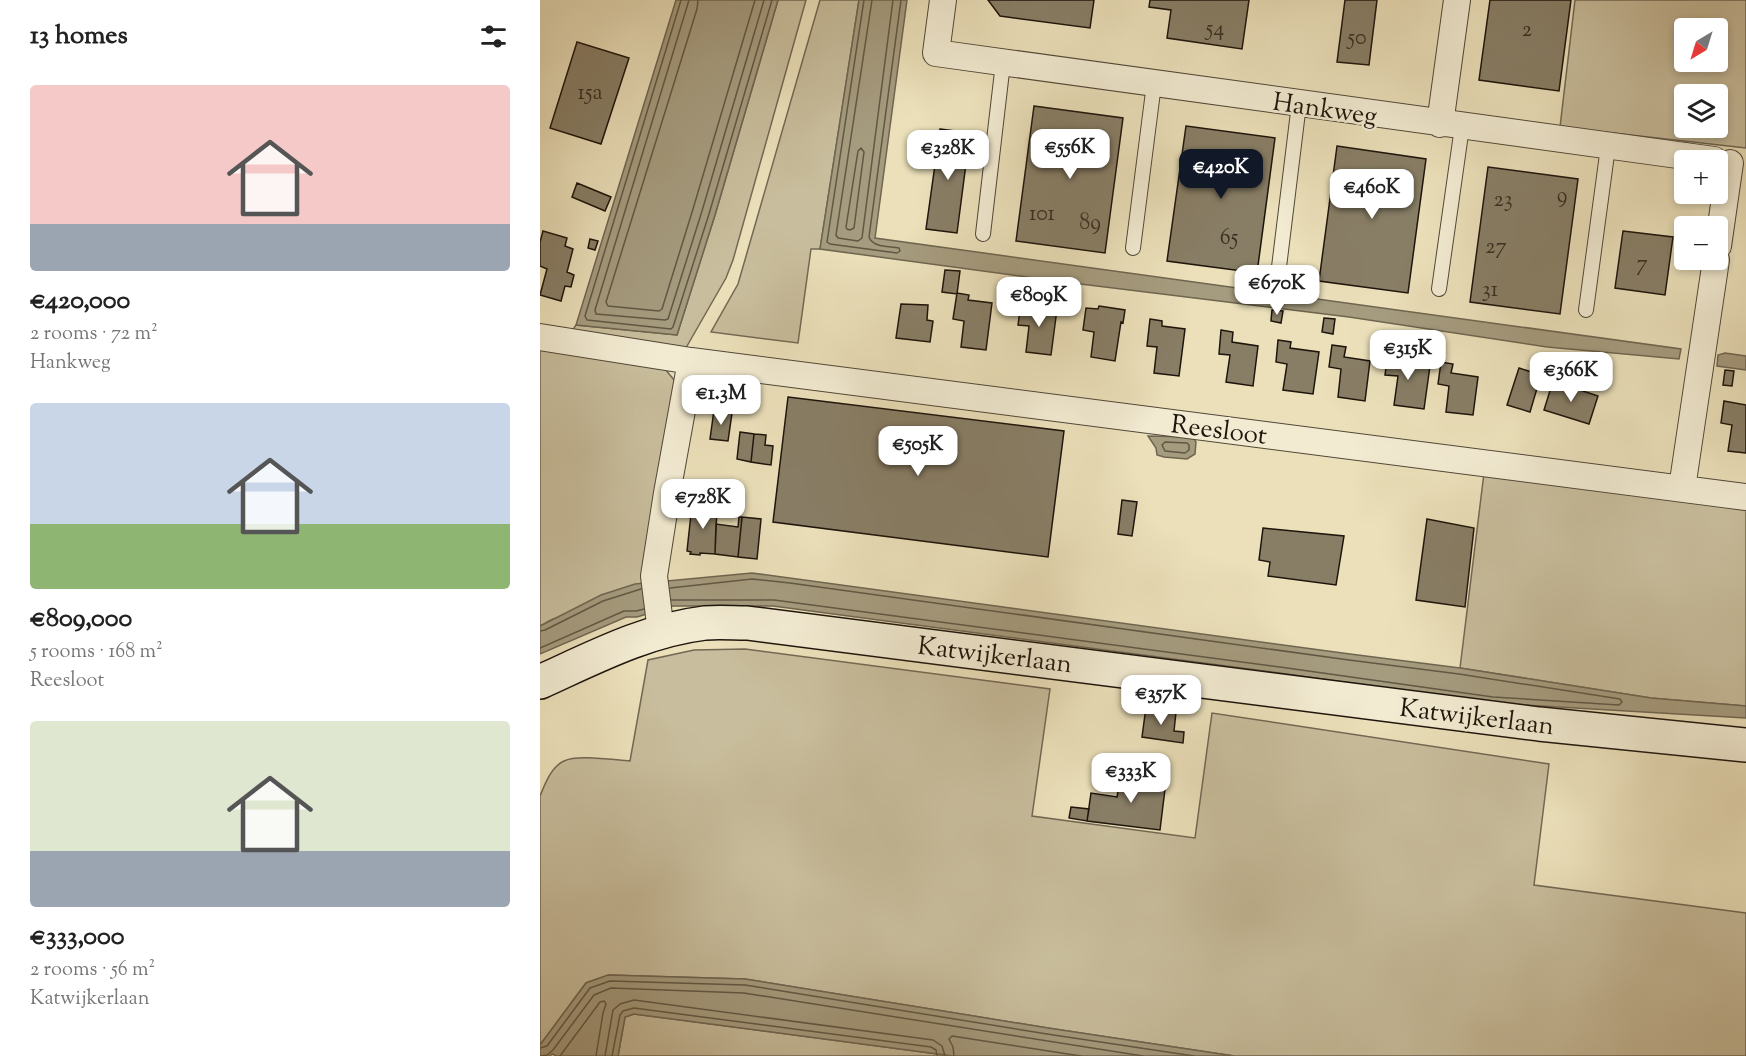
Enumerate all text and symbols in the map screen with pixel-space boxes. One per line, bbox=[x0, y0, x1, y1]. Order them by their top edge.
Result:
house number: 54 bbox=[1204, 14, 1224, 46]
house number: 2 bbox=[1522, 15, 1532, 47]
text: 13 homes bbox=[30, 18, 128, 55]
north arrow bbox=[1674, 18, 1728, 72]
map controls bbox=[1674, 18, 1728, 270]
icon: filters bbox=[477, 20, 510, 53]
house number: 50 bbox=[1345, 23, 1367, 55]
house number: 15a bbox=[577, 78, 603, 110]
button: layers bbox=[1674, 84, 1728, 138]
street label: Hankweg bbox=[1270, 85, 1379, 136]
icon: home bbox=[216, 124, 324, 232]
pin: €556K bbox=[1028, 129, 1112, 180]
pin: €328K bbox=[906, 130, 990, 181]
text: €556K bbox=[1045, 134, 1095, 163]
text: €328K bbox=[921, 135, 975, 164]
pin: €420K bbox=[1179, 149, 1263, 200]
button: + bbox=[1674, 150, 1728, 204]
text: €420K bbox=[1193, 154, 1249, 183]
pin: €460K bbox=[1330, 169, 1414, 220]
text: €460K bbox=[1344, 174, 1400, 203]
house number: 9 bbox=[1557, 181, 1567, 213]
house number: 23 bbox=[1493, 185, 1513, 217]
house number: 101 bbox=[1029, 199, 1056, 231]
house number: 89 bbox=[1079, 208, 1101, 240]
button: − bbox=[1674, 216, 1728, 270]
house number: 65 bbox=[1220, 223, 1239, 255]
house number: 27 bbox=[1485, 232, 1507, 264]
house number: 7 bbox=[1636, 249, 1648, 281]
pin: €670K bbox=[1235, 265, 1319, 316]
text: €670K bbox=[1249, 270, 1305, 299]
house number: 31 bbox=[1482, 275, 1499, 307]
pin: €809K bbox=[997, 277, 1081, 328]
text: €809K bbox=[1010, 282, 1068, 311]
text: €420,000 bbox=[30, 283, 130, 320]
text: 2 rooms · 72 m² bbox=[30, 320, 158, 349]
pin: €315K bbox=[1366, 330, 1450, 381]
text: €315K bbox=[1384, 335, 1432, 364]
text: Hankweg bbox=[30, 349, 111, 378]
pin: €366K bbox=[1529, 352, 1613, 403]
text: €366K bbox=[1544, 357, 1598, 386]
pin: €1.3M bbox=[679, 375, 763, 426]
text: €1.3M bbox=[696, 380, 746, 409]
street label: Reesloot bbox=[1169, 407, 1269, 456]
pin: €505K bbox=[876, 426, 960, 477]
text: €505K bbox=[892, 431, 944, 460]
icon: home bbox=[216, 442, 324, 550]
pin: €728K bbox=[661, 479, 745, 530]
text: €728K bbox=[675, 484, 731, 513]
text: €809,000 bbox=[30, 601, 132, 638]
street label: Katwijkerlaan bbox=[915, 629, 1074, 684]
text: 5 rooms · 168 m² bbox=[30, 638, 163, 667]
text: Reesloot bbox=[30, 667, 104, 696]
pin: €357K bbox=[1119, 675, 1203, 726]
text: €357K bbox=[1135, 680, 1187, 709]
street label: Katwijkerlaan bbox=[1397, 691, 1556, 746]
pin: €333K bbox=[1089, 753, 1173, 804]
text: €333K bbox=[1106, 758, 1157, 787]
icon: home bbox=[216, 760, 324, 868]
text: €333,000 bbox=[30, 919, 124, 956]
text: 2 rooms · 56 m² bbox=[30, 956, 155, 985]
text: Katwijkerlaan bbox=[30, 985, 150, 1014]

